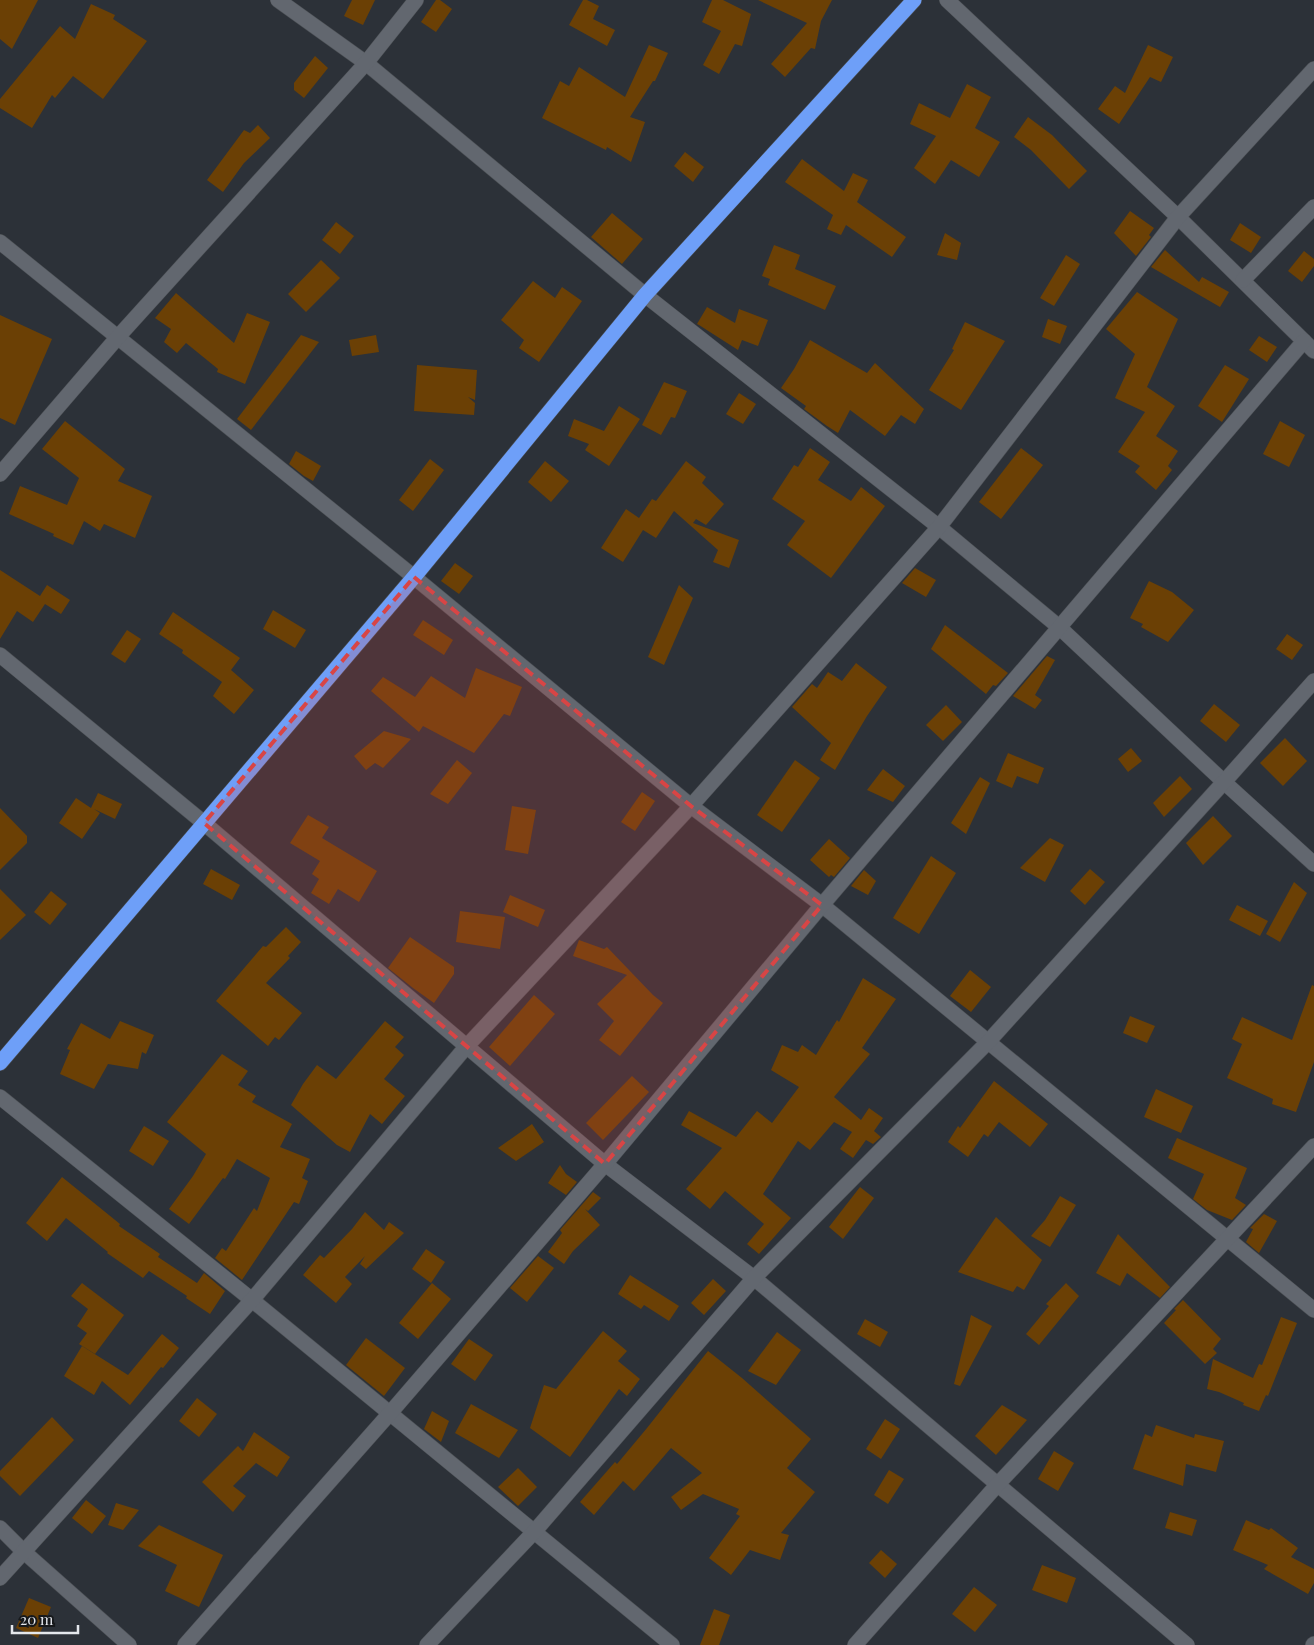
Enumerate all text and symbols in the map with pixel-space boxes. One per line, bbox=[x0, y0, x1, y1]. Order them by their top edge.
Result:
scale bar bbox=[12, 1602, 79, 1634]
text: 20 m bbox=[20, 1609, 54, 1629]

